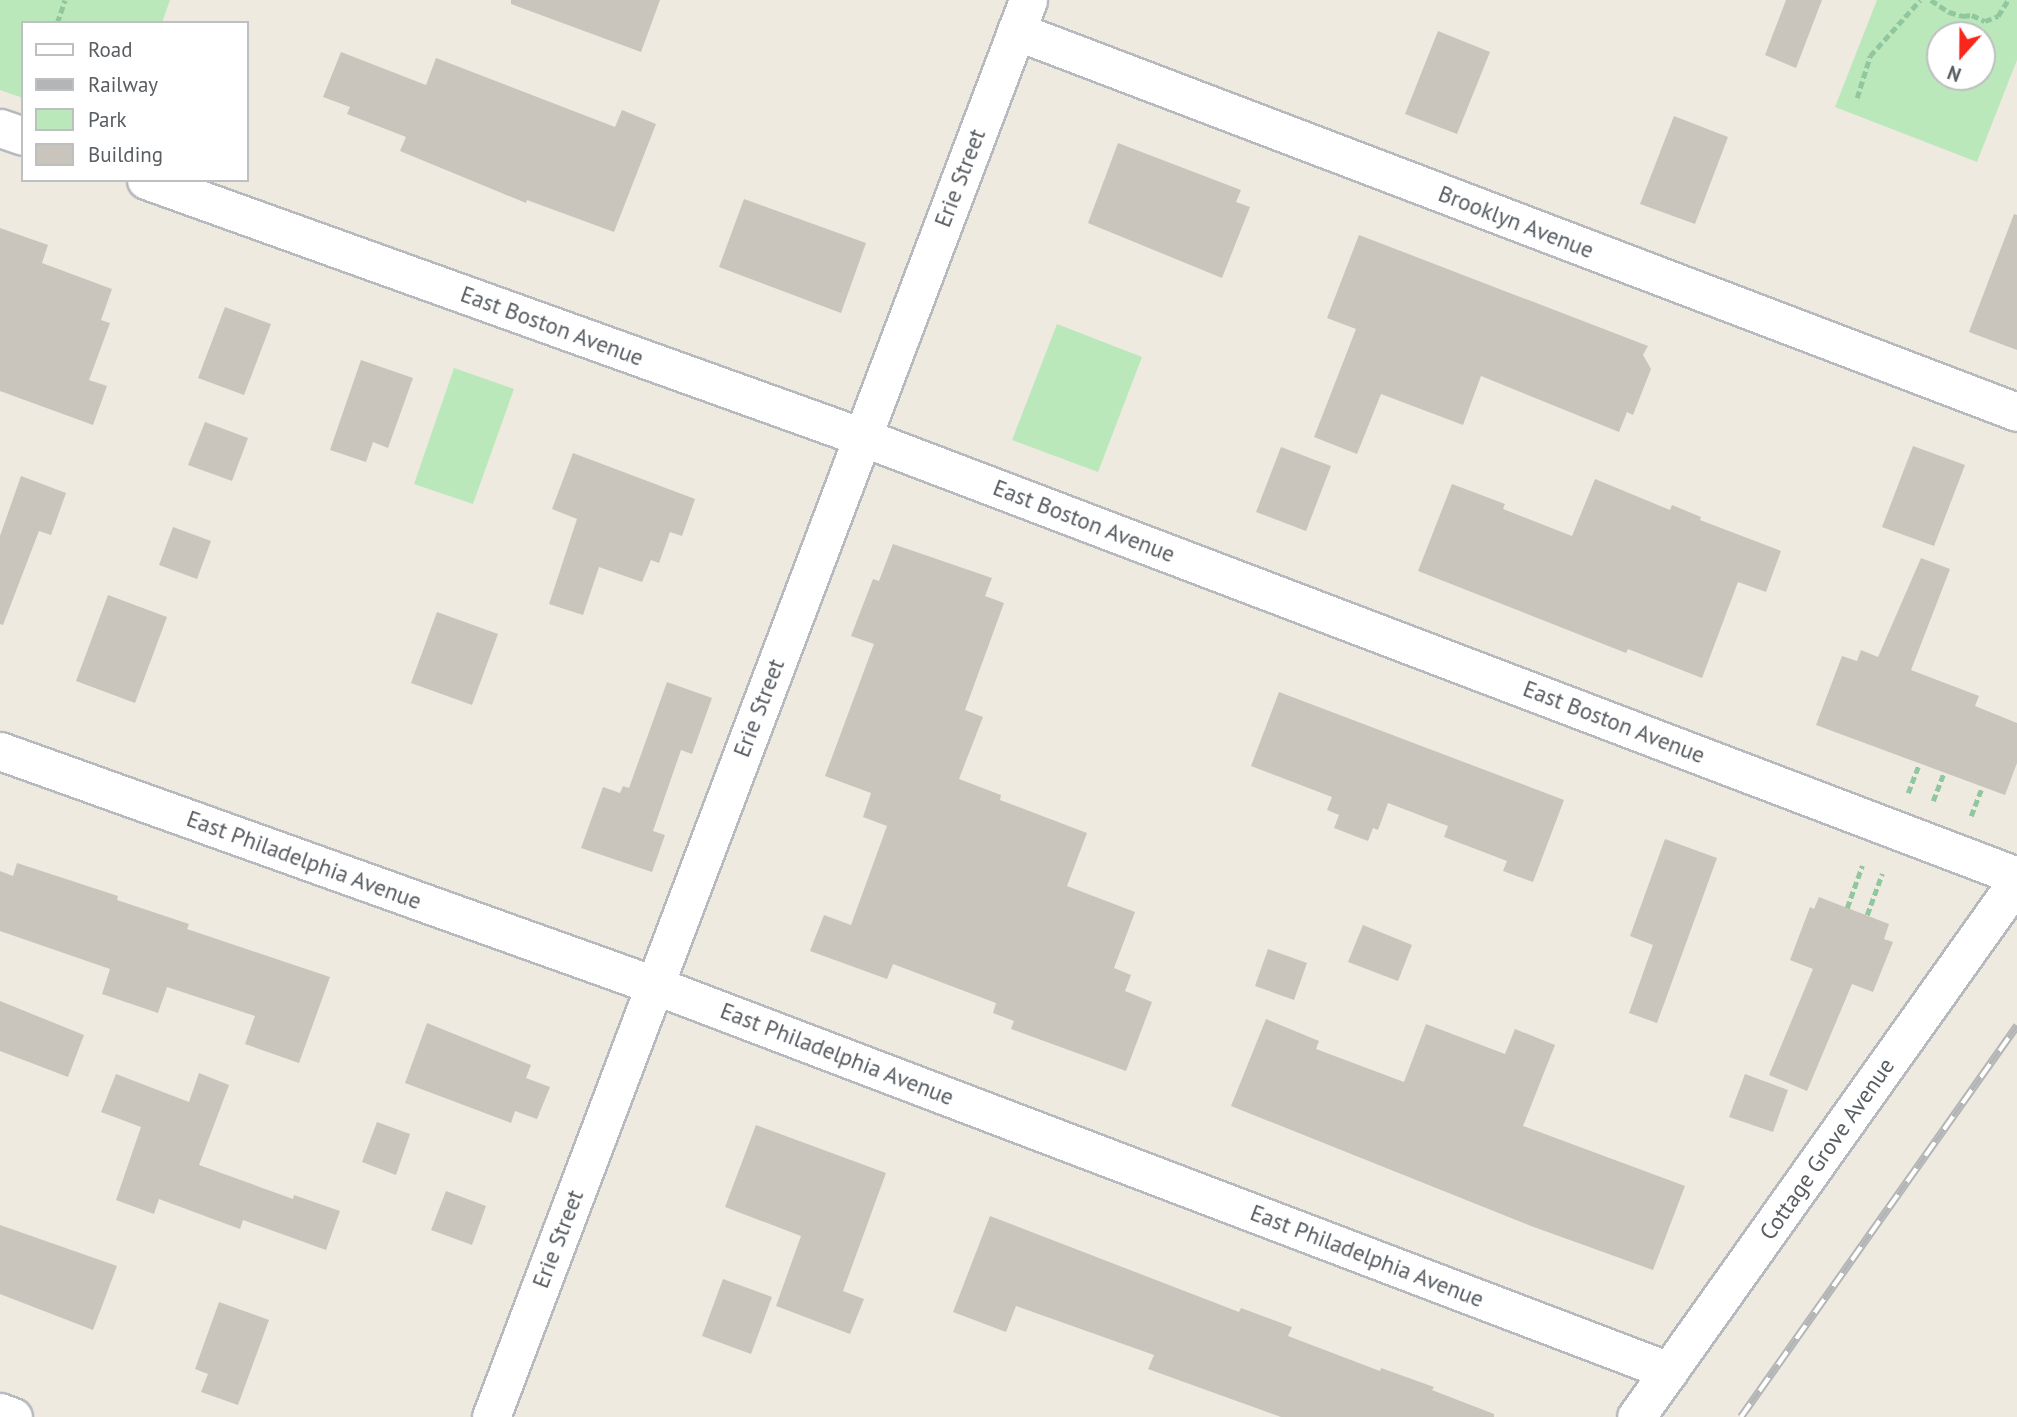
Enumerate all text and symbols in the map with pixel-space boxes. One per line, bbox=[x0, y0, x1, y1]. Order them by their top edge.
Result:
legend bbox=[21, 21, 248, 182]
north arrow bbox=[1926, 21, 1996, 91]
text: Road bbox=[88, 36, 132, 63]
text: N bbox=[1944, 60, 1964, 87]
text: Railway bbox=[88, 71, 158, 98]
text: Park bbox=[88, 106, 127, 133]
street label: Erie Street bbox=[929, 125, 991, 231]
text: Building bbox=[88, 141, 163, 168]
street label: Brooklyn Avenue bbox=[1434, 180, 1598, 264]
street label: East Boston Avenue bbox=[456, 280, 648, 372]
street label: East Boston Avenue bbox=[989, 473, 1179, 569]
street label: Erie Street bbox=[728, 655, 790, 761]
street label: East Boston Avenue bbox=[1519, 674, 1709, 770]
street label: East Philadelphia Avenue bbox=[183, 805, 425, 915]
street label: East Philadelphia Avenue bbox=[716, 997, 958, 1111]
street label: Cottage Grove Avenue bbox=[1754, 1053, 1900, 1245]
street label: Erie Street bbox=[527, 1186, 589, 1292]
street label: East Philadelphia Avenue bbox=[1246, 1199, 1488, 1313]

